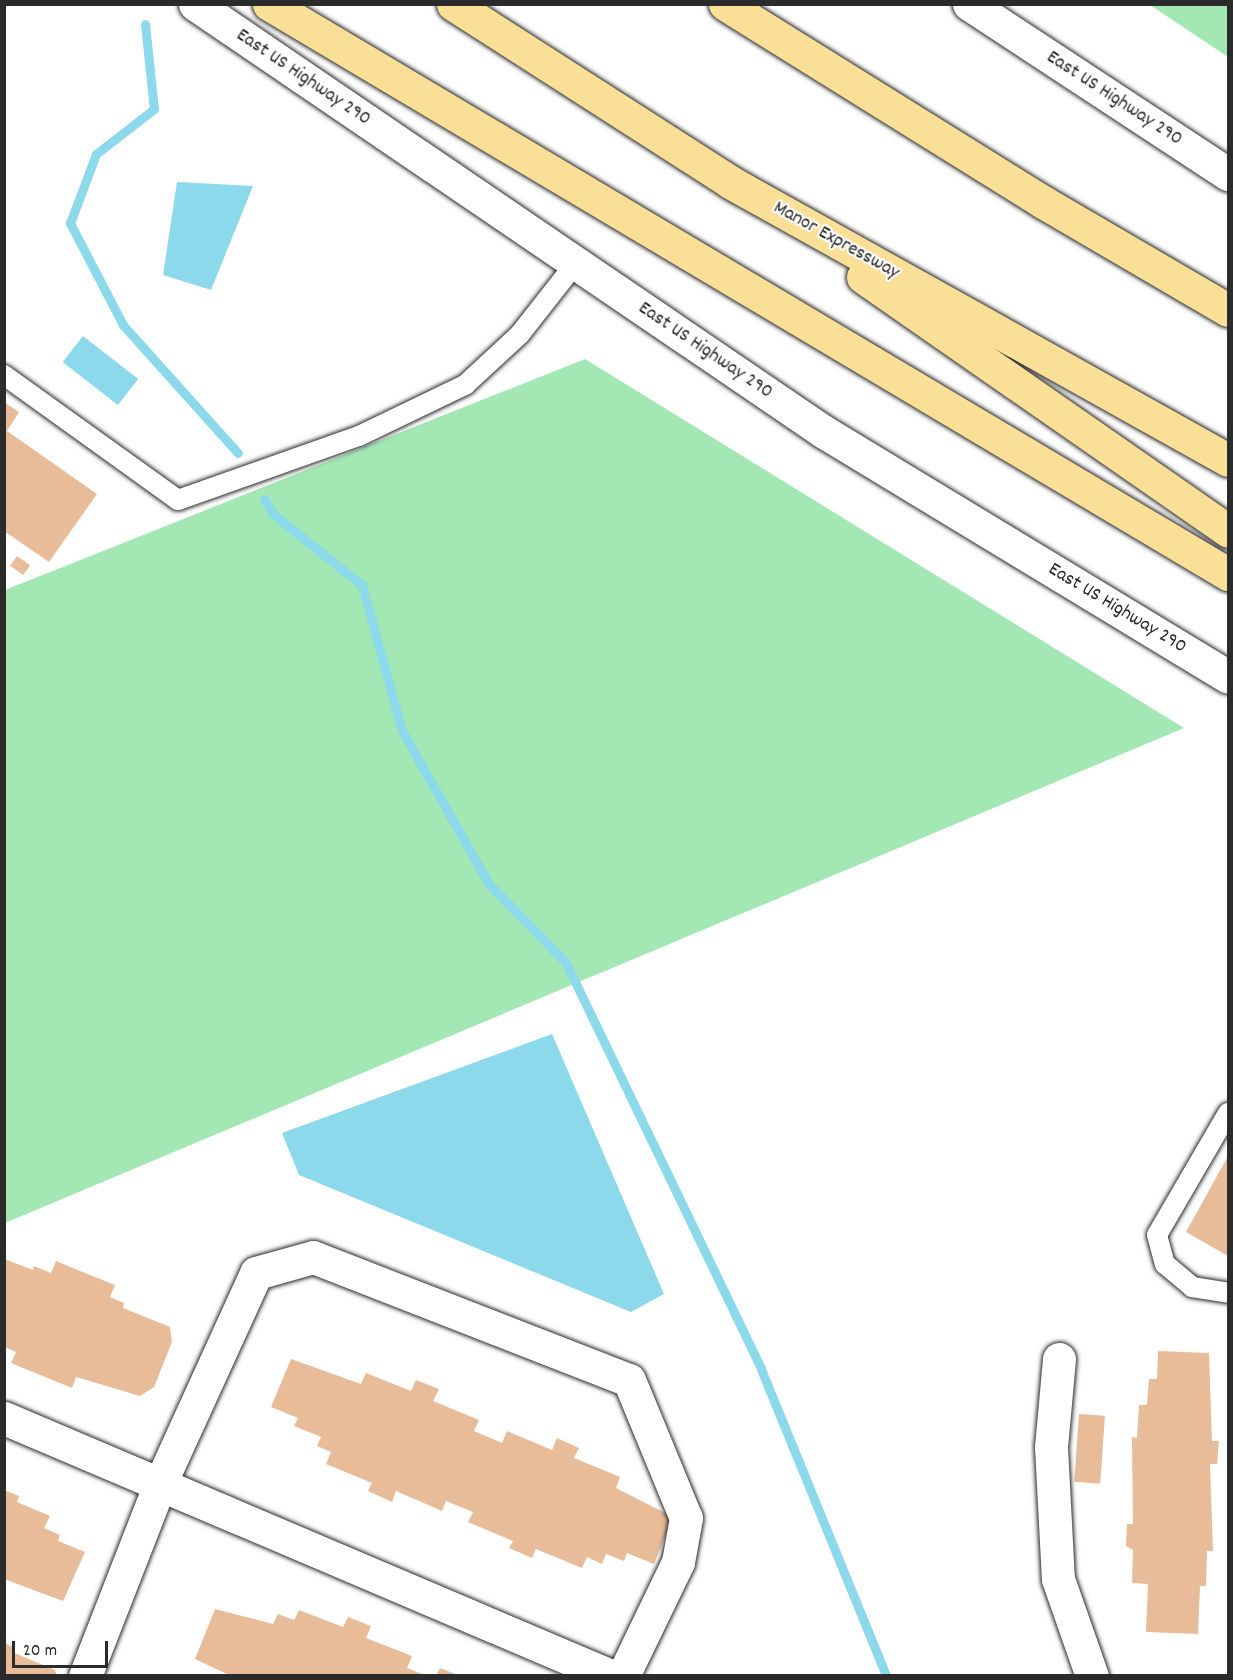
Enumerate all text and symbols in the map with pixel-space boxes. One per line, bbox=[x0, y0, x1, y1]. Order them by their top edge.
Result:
street label: East US Highway 290 bbox=[231, 24, 375, 132]
street label: East US Highway 290 bbox=[1041, 46, 1187, 152]
street label: Manor Expressway bbox=[769, 196, 903, 286]
street label: East US Highway 290 bbox=[633, 297, 777, 405]
street label: East US Highway 290 bbox=[1043, 558, 1191, 660]
scale bar bbox=[15, 1629, 111, 1667]
text: 20 m bbox=[23, 1639, 57, 1664]

